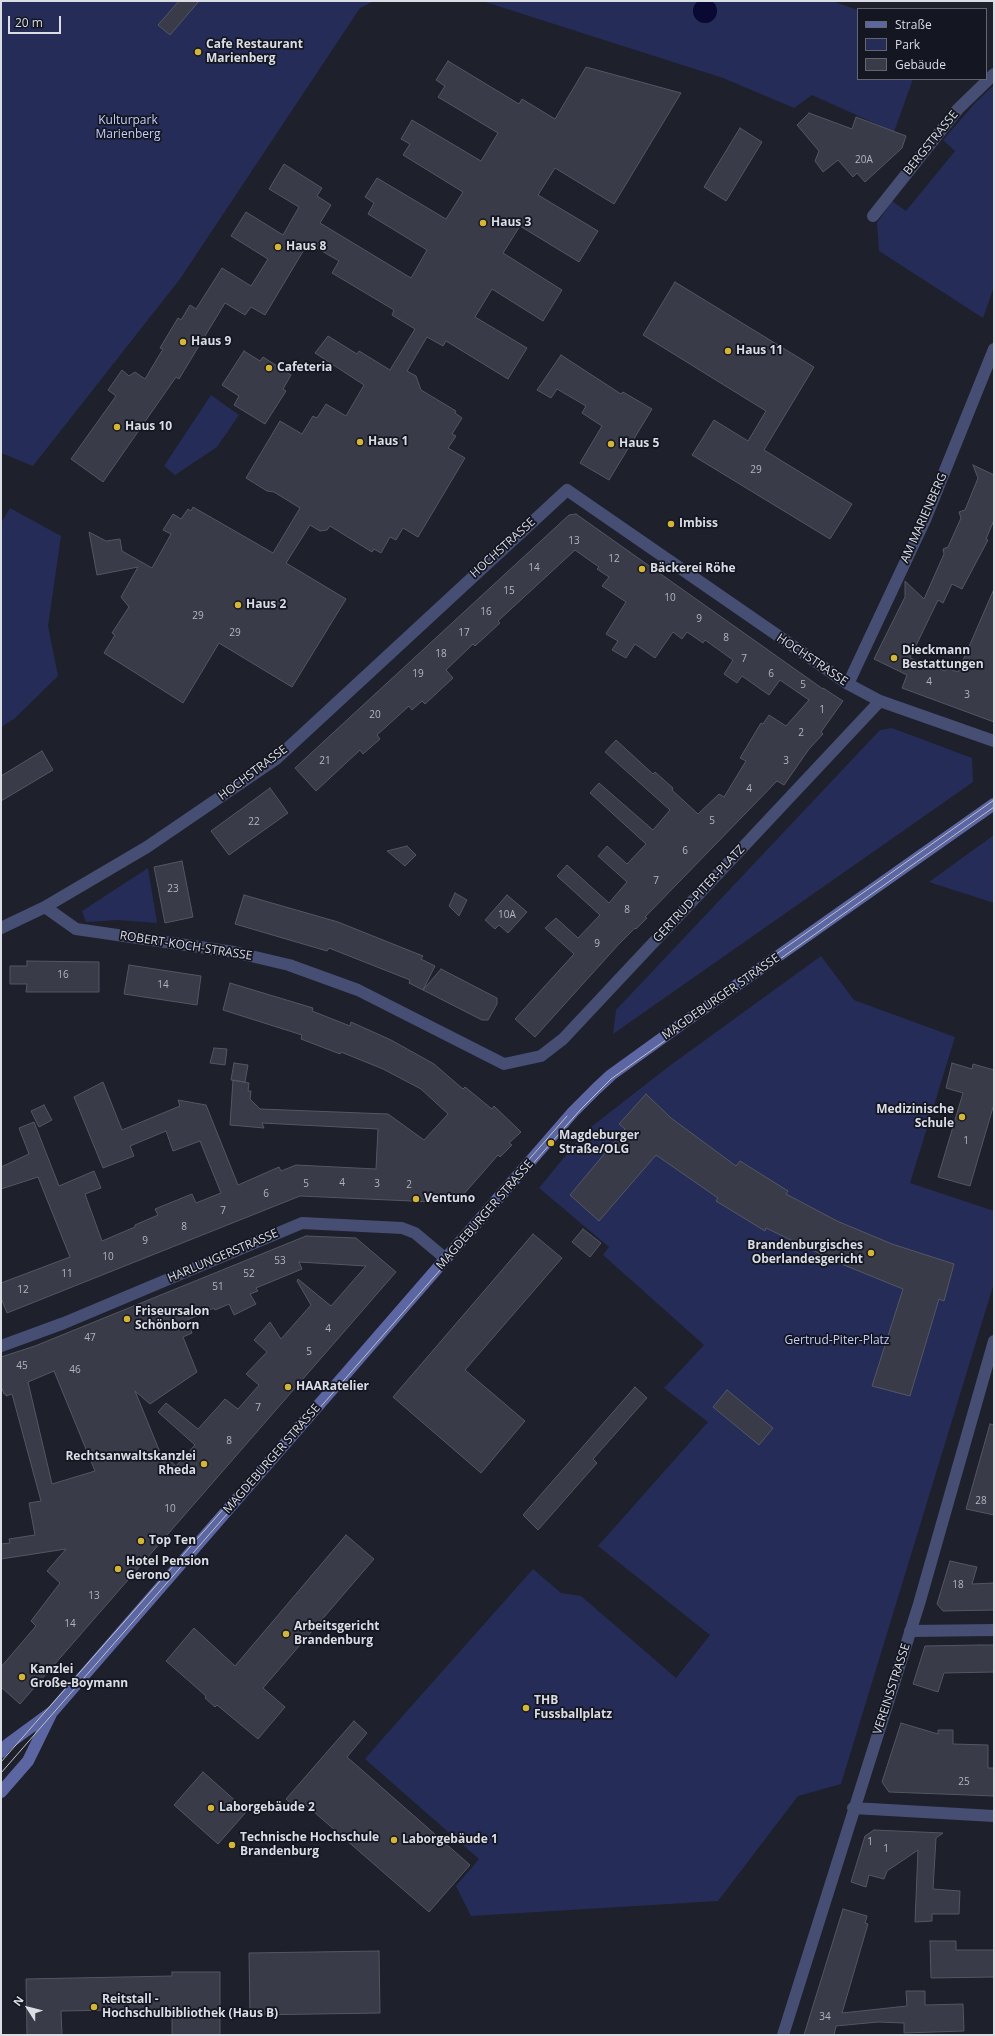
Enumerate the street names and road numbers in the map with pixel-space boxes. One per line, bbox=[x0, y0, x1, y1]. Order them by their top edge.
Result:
street label: BERGSTRASSE bbox=[901, 108, 961, 178]
street label: AM MARIENBERG bbox=[898, 471, 950, 565]
street label: HOCHSTRASSE bbox=[467, 515, 539, 581]
street label: HOCHSTRASSE bbox=[774, 631, 850, 689]
street label: HOCHSTRASSE bbox=[216, 742, 290, 804]
street label: GERTRUD-PITER-PLATZ bbox=[650, 842, 748, 946]
street label: ROBERT-KOCH-STRASSE bbox=[119, 928, 253, 964]
street label: MAGDEBURGER STRASSE bbox=[659, 951, 783, 1043]
street label: MAGDEBURGER STRASSE bbox=[434, 1157, 536, 1273]
street label: HARLUNGERSTRASSE bbox=[166, 1226, 280, 1286]
street label: MAGDEBURGER STRASSE bbox=[221, 1401, 323, 1517]
street label: VEREINSSTRASSE bbox=[870, 1642, 914, 1736]

